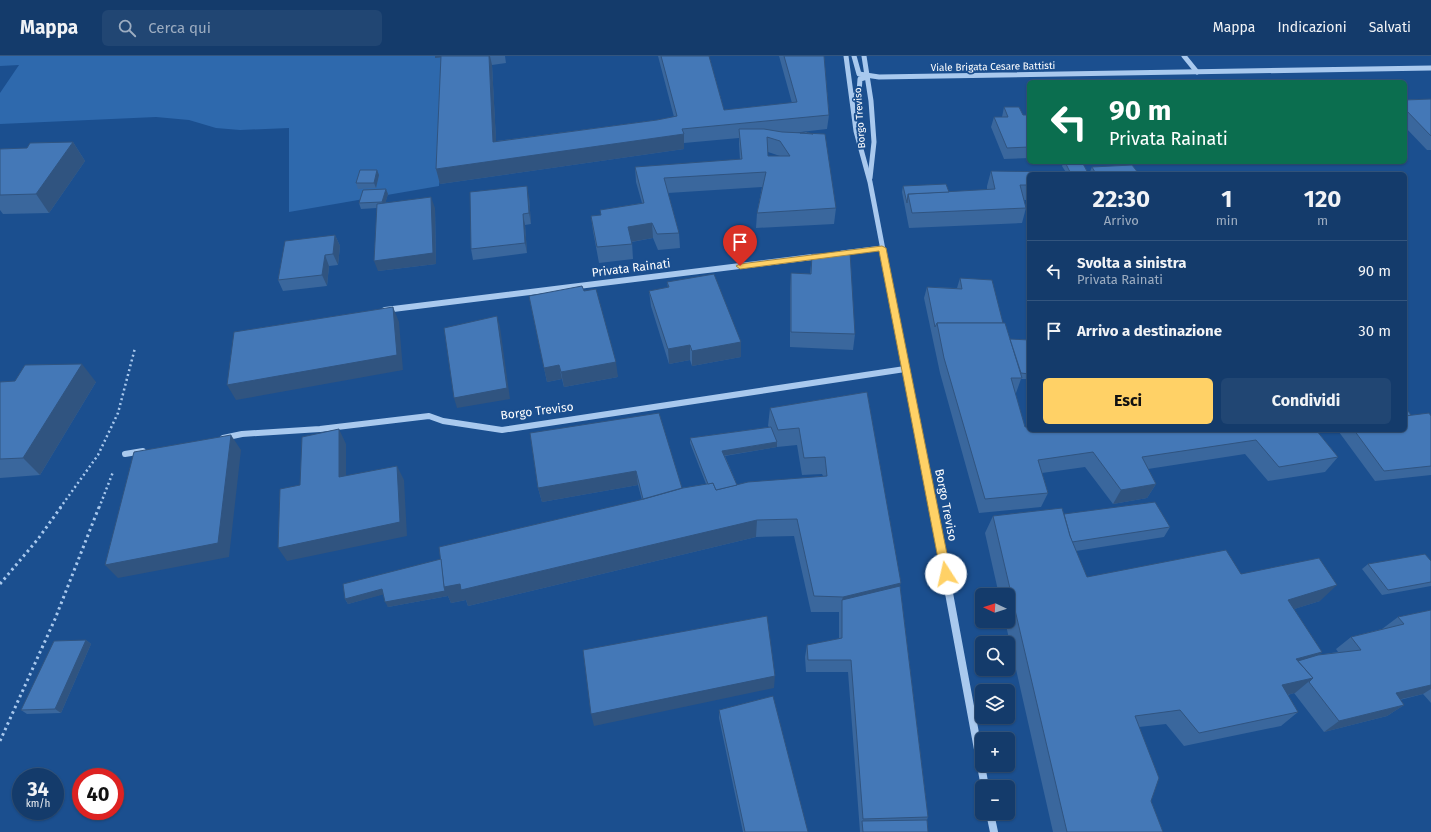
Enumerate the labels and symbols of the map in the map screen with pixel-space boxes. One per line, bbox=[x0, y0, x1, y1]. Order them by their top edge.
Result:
street label: Viale Brigata Cesare Battisti bbox=[931, 60, 1056, 74]
street label: Borgo Treviso bbox=[852, 87, 868, 149]
pin bbox=[723, 225, 757, 266]
street label: Privata Rainati bbox=[591, 256, 671, 280]
street label: Borgo Treviso bbox=[500, 400, 574, 422]
street label: Borgo Treviso bbox=[932, 468, 960, 542]
position arrow bbox=[925, 553, 967, 595]
north arrow bbox=[975, 588, 1015, 628]
speed limit sign: 40 bbox=[72, 768, 124, 820]

